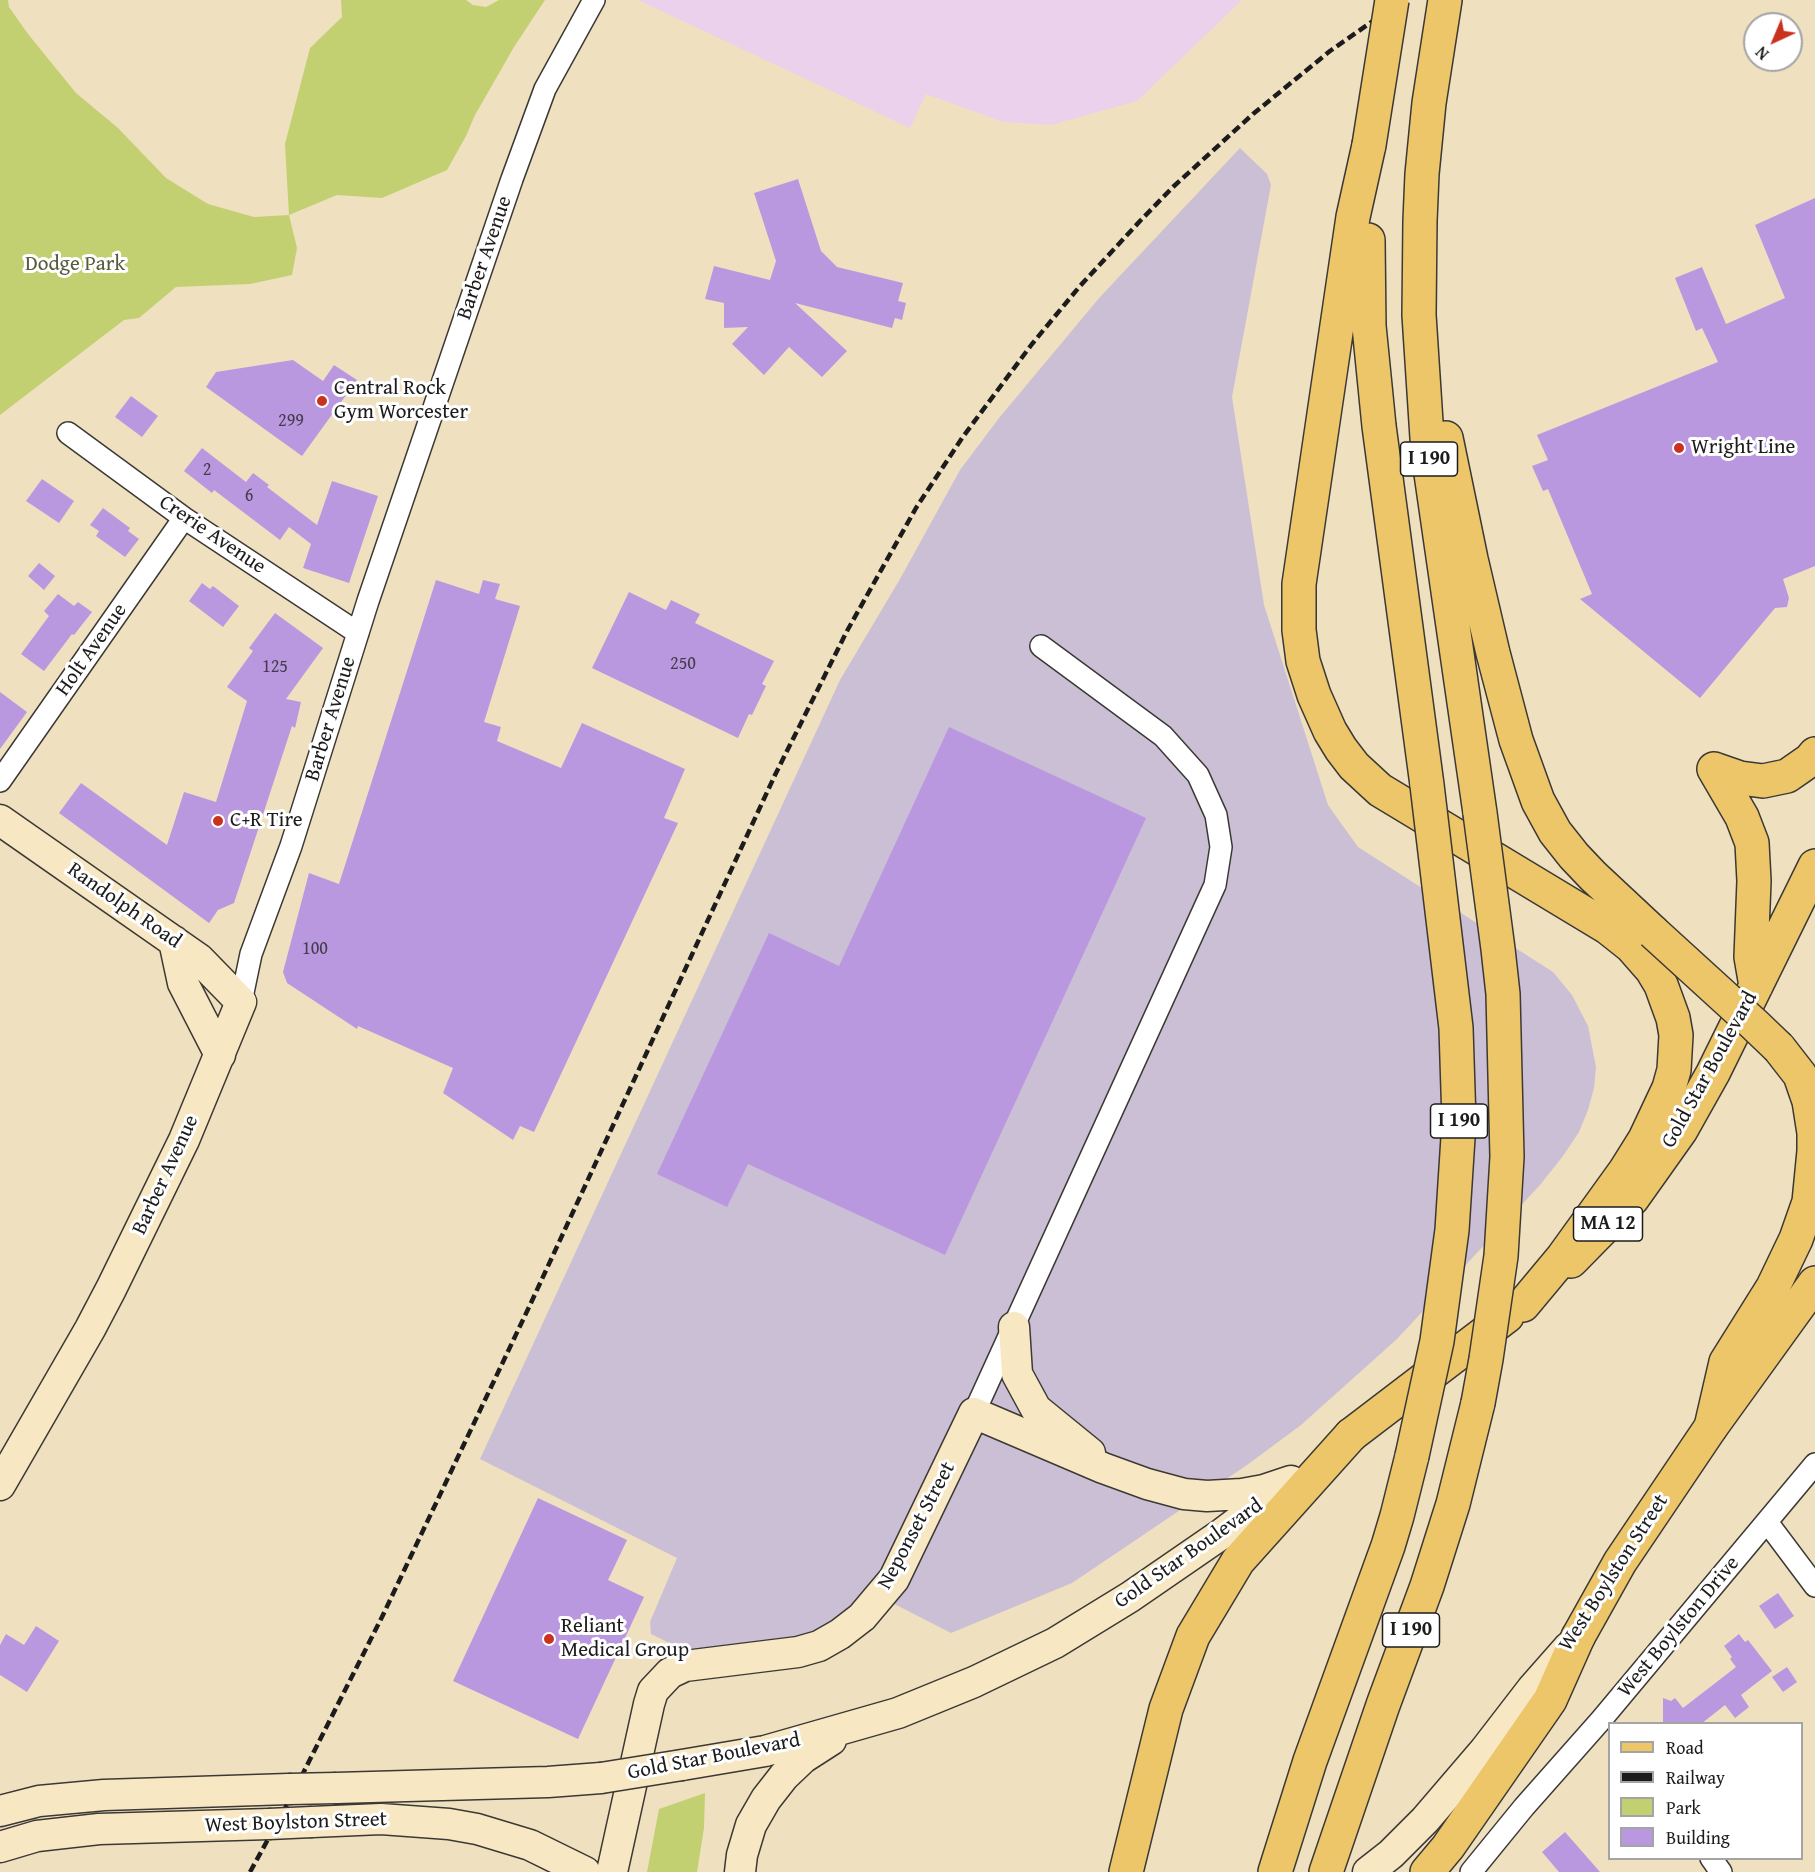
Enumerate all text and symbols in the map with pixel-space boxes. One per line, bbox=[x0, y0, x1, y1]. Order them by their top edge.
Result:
north arrow bbox=[1743, 12, 1803, 72]
text: N bbox=[1750, 41, 1774, 66]
street label: Barber Avenue bbox=[452, 193, 518, 323]
park label: Dodge Park bbox=[25, 252, 125, 278]
place label: Central Rock Gym Worcester bbox=[334, 376, 468, 426]
marker: Central Rock Gym Worcester bbox=[315, 394, 329, 408]
house number: 299 bbox=[278, 410, 304, 432]
place label: Wright Line bbox=[1691, 435, 1795, 461]
marker: Wright Line bbox=[1672, 441, 1686, 455]
road number: I 190 bbox=[1400, 442, 1458, 476]
house number: 2 bbox=[203, 459, 211, 481]
house number: 6 bbox=[245, 485, 253, 507]
street label: Crerie Avenue bbox=[154, 490, 270, 580]
street label: Holt Avenue bbox=[51, 599, 133, 701]
house number: 250 bbox=[670, 653, 696, 675]
street label: Barber Avenue bbox=[300, 654, 362, 784]
house number: 125 bbox=[262, 656, 288, 678]
place label: C+R Tire bbox=[230, 808, 303, 834]
marker: C+R Tire bbox=[211, 814, 225, 828]
street label: Randolph Road bbox=[62, 857, 186, 955]
house number: 100 bbox=[302, 938, 328, 960]
street label: Gold Star Boulevard bbox=[1657, 987, 1763, 1153]
road number: I 190 bbox=[1430, 1104, 1488, 1138]
street label: Barber Avenue bbox=[127, 1111, 205, 1239]
road number: MA 12 bbox=[1574, 1207, 1642, 1241]
street label: Neponset Street bbox=[873, 1458, 961, 1594]
street label: West Boylston Street bbox=[1554, 1490, 1674, 1656]
street label: Gold Star Boulevard bbox=[1110, 1493, 1268, 1615]
street label: West Boylston Drive bbox=[1613, 1551, 1745, 1703]
road number: I 190 bbox=[1382, 1613, 1440, 1647]
place label: Reliant Medical Group bbox=[561, 1614, 689, 1664]
marker: Reliant Medical Group bbox=[542, 1632, 556, 1646]
legend bbox=[1608, 1722, 1803, 1860]
street label: Gold Star Boulevard bbox=[626, 1728, 802, 1786]
text: Road bbox=[1666, 1734, 1704, 1761]
text: Railway bbox=[1666, 1764, 1725, 1791]
text: Park bbox=[1666, 1794, 1701, 1821]
street label: West Boylston Street bbox=[204, 1807, 388, 1839]
text: Building bbox=[1666, 1824, 1730, 1851]

